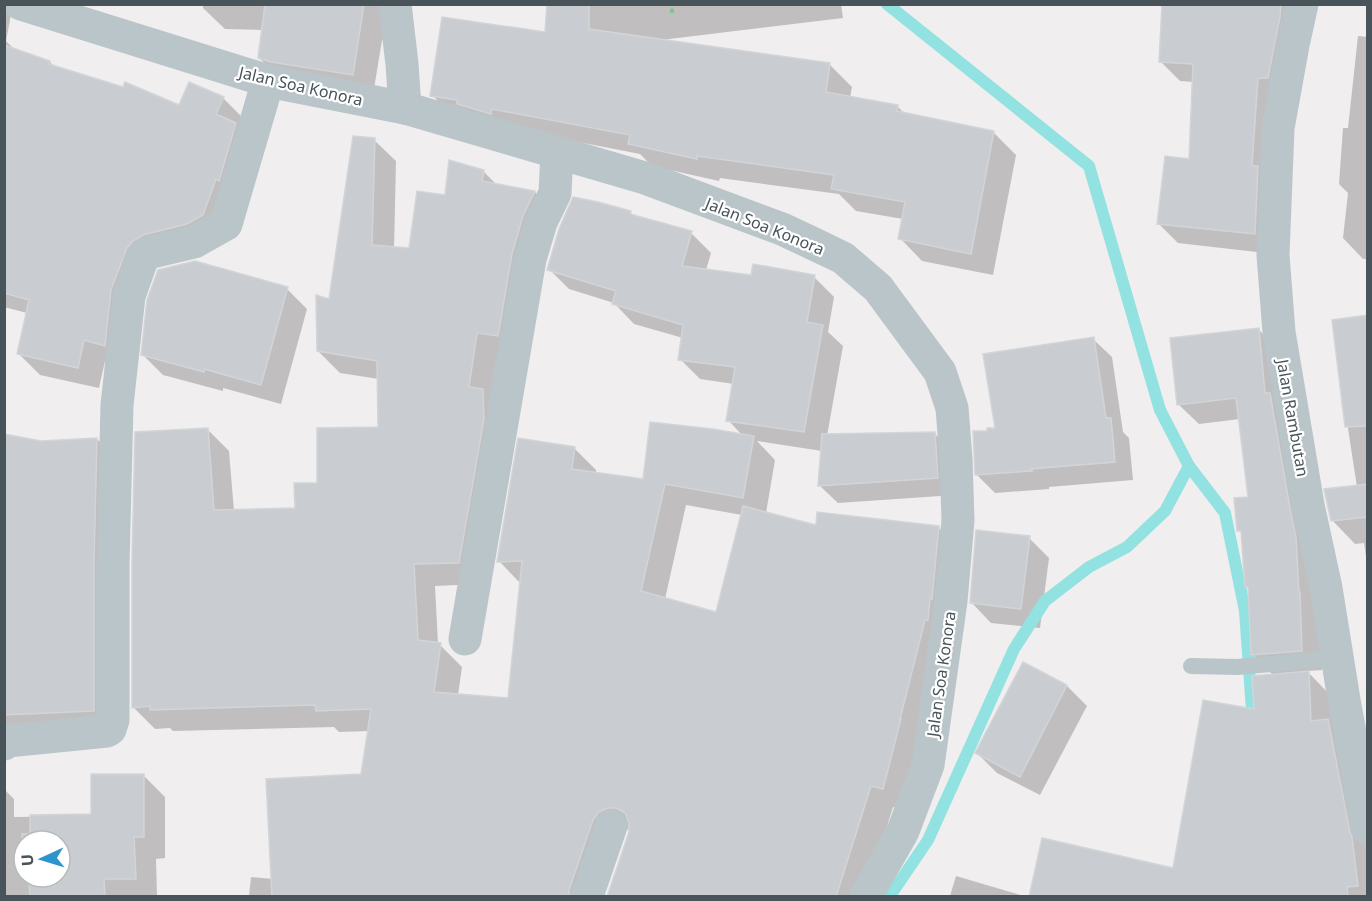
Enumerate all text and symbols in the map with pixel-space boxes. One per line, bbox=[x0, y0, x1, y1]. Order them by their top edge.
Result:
street label: Jalan Soa Konora bbox=[235, 61, 365, 111]
street label: Jalan Soa Konora bbox=[700, 191, 828, 260]
street label: Jalan Rambutan bbox=[1272, 356, 1314, 478]
street label: Jalan Soa Konora bbox=[921, 610, 961, 740]
north arrow bbox=[12, 829, 72, 889]
text: U bbox=[16, 853, 38, 867]

